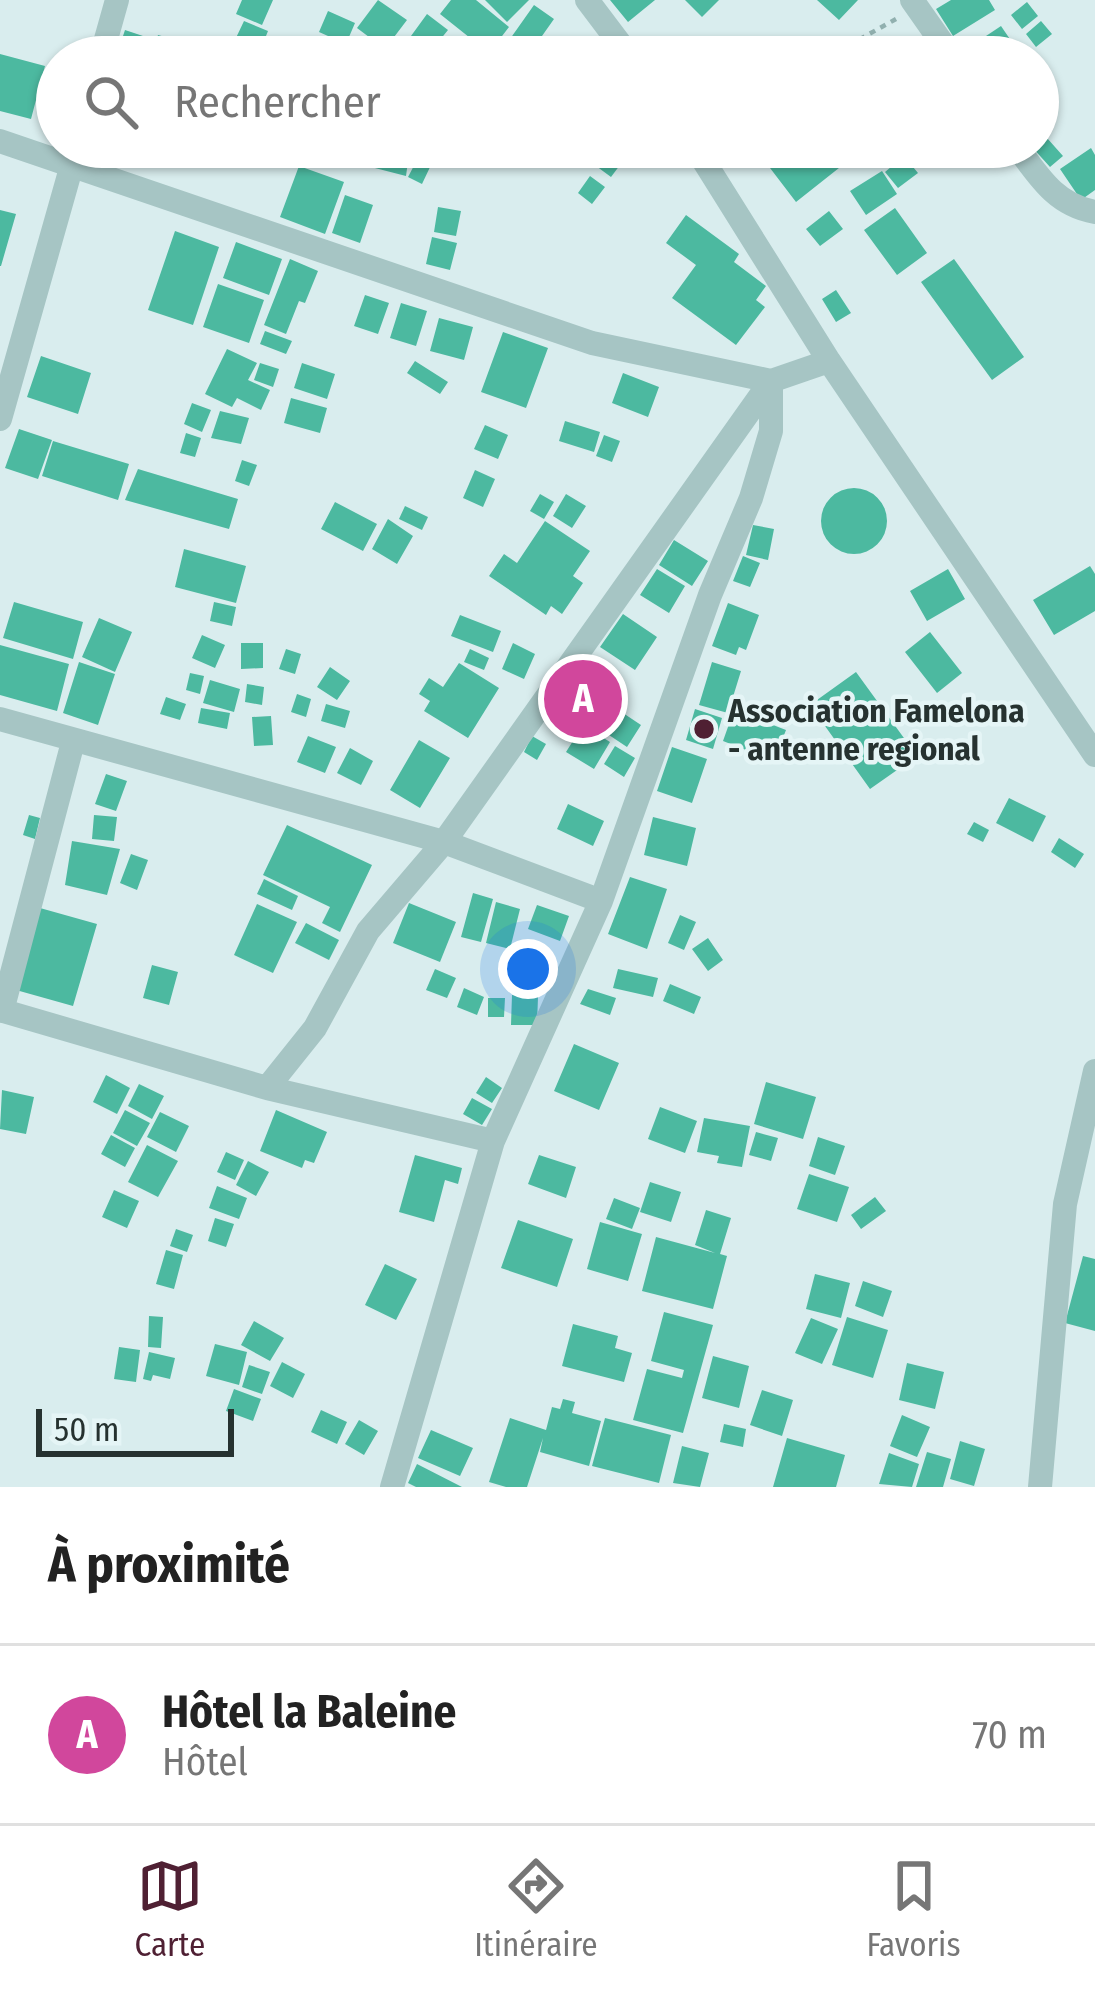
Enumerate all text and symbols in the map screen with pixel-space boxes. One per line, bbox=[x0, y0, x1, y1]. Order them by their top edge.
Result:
search box bbox=[36, 36, 1059, 168]
icon: search bbox=[78, 69, 144, 135]
text: Rechercher bbox=[174, 75, 381, 129]
pin: A bbox=[544, 654, 622, 744]
place label: Association Famelona - antenne regional bbox=[727, 691, 1025, 769]
marker: Association Famelona - antenne regional bbox=[691, 716, 717, 742]
your location bbox=[498, 939, 558, 999]
scale bar bbox=[36, 1403, 234, 1456]
text: 50 m bbox=[54, 1410, 119, 1450]
text: À proximité bbox=[48, 1534, 290, 1596]
text: Hôtel la Baleine bbox=[162, 1685, 456, 1739]
text: A bbox=[76, 1712, 98, 1758]
text: 70 m bbox=[972, 1712, 1047, 1758]
text: Hôtel bbox=[162, 1739, 248, 1785]
tab: Carte bbox=[134, 1853, 205, 1965]
tab: Itinéraire bbox=[474, 1853, 598, 1965]
tab: Favoris bbox=[867, 1853, 961, 1965]

